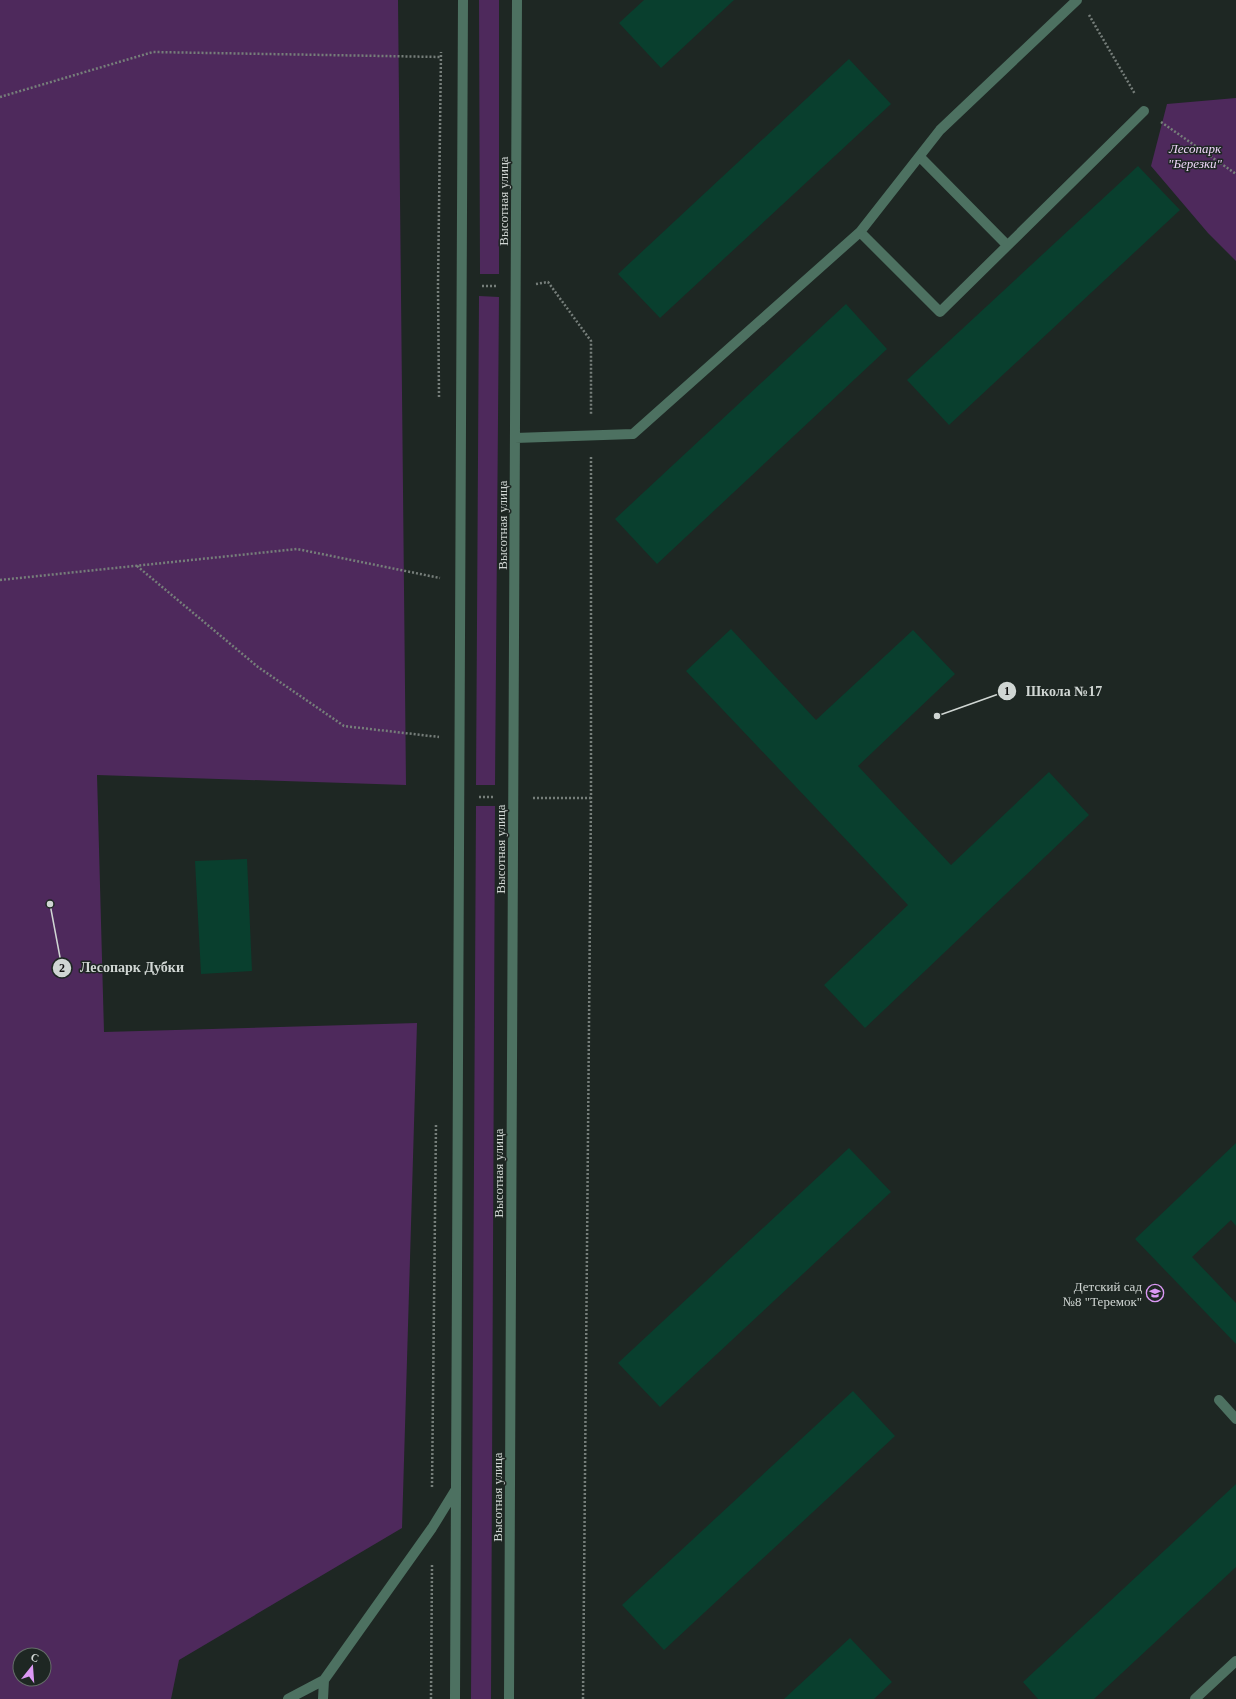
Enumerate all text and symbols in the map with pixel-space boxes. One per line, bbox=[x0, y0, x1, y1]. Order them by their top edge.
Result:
park label: Лесопарк "Березки" bbox=[1168, 141, 1223, 171]
street label: Высотная улица bbox=[496, 156, 511, 246]
street label: Высотная улица bbox=[495, 480, 510, 570]
callout: Школа №17 bbox=[997, 678, 1110, 704]
text: 1 bbox=[1004, 684, 1010, 698]
text: Школа №17 bbox=[1026, 684, 1102, 699]
street label: Высотная улица bbox=[493, 804, 508, 894]
callout: Лесопарк Дубки bbox=[52, 955, 192, 981]
text: Лесопарк Дубки bbox=[80, 960, 184, 975]
text: 2 bbox=[59, 961, 65, 975]
street label: Высотная улица bbox=[491, 1128, 506, 1218]
place label: Детский сад №8 "Теремок" bbox=[1063, 1279, 1142, 1309]
school or university icon: Детский сад №8 "Теремок" bbox=[1145, 1283, 1165, 1303]
street label: Высотная улица bbox=[490, 1452, 505, 1542]
north arrow bbox=[12, 1647, 52, 1687]
text: С bbox=[29, 1651, 41, 1664]

